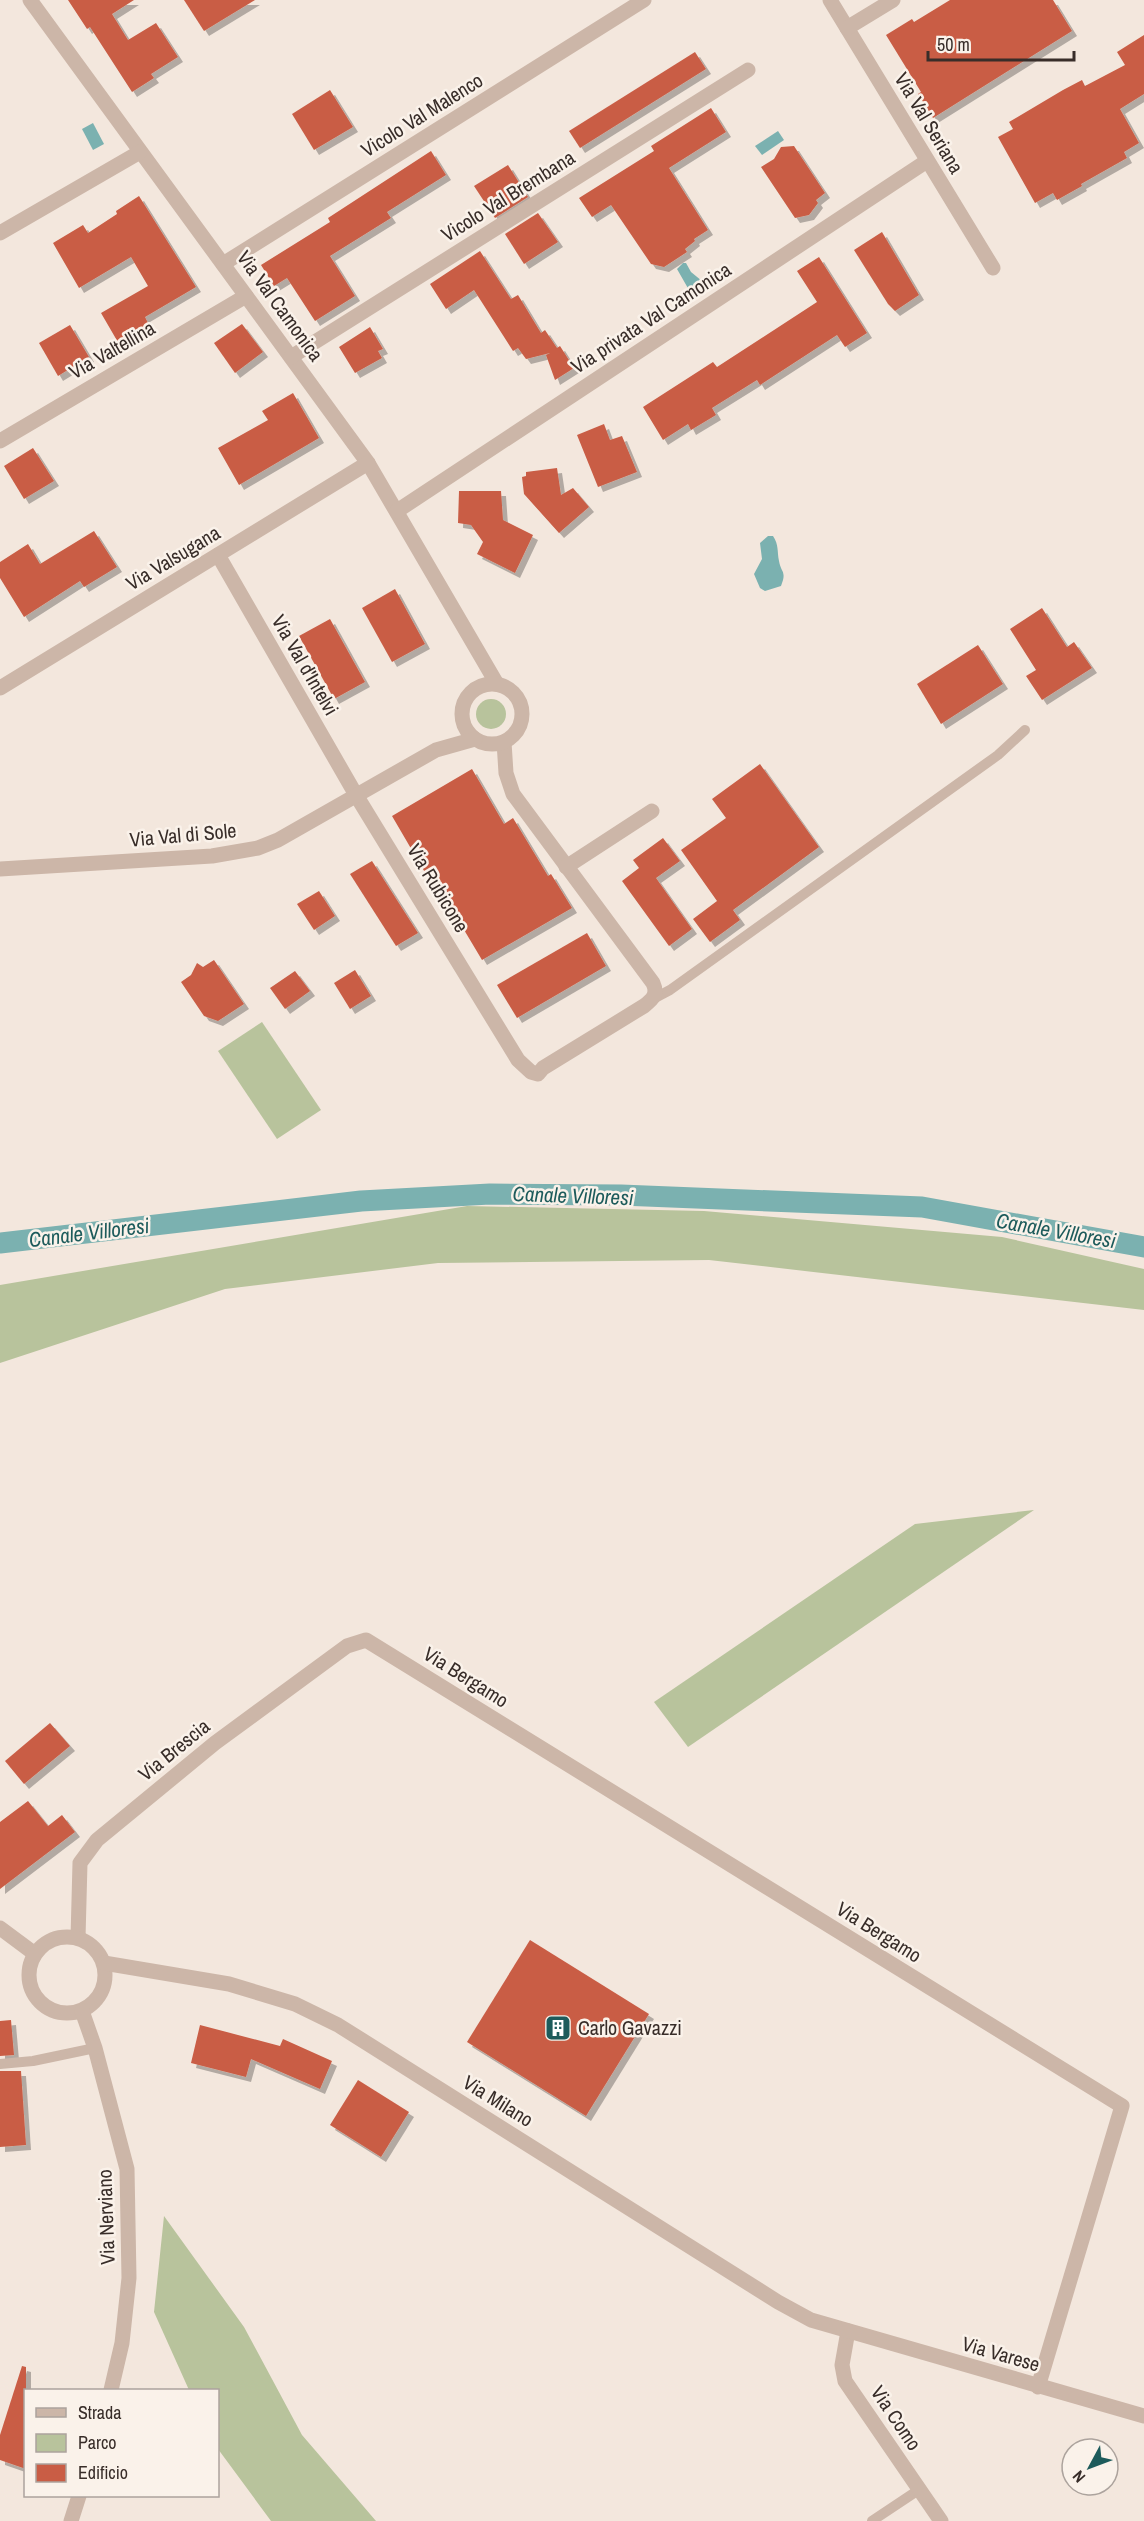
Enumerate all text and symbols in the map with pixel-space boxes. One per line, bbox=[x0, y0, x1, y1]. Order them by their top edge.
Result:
scale bar bbox=[928, 24, 1074, 62]
text: 50 m bbox=[937, 32, 970, 57]
street label: Vicolo Val Malenco bbox=[356, 66, 488, 163]
street label: Via Val Seriana bbox=[889, 67, 970, 178]
street label: Vicolo Val Brembana bbox=[436, 144, 580, 247]
street label: Via Val Camonica bbox=[231, 245, 330, 367]
street label: Via privata Val Camonica bbox=[566, 256, 736, 379]
street label: Via Valtellina bbox=[64, 314, 160, 385]
street label: Via Valsugana bbox=[121, 519, 225, 596]
street label: Via Val d'Intelvi bbox=[266, 610, 345, 720]
street label: Via Val di Sole bbox=[128, 816, 237, 853]
street label: Via Rubicone bbox=[401, 838, 476, 937]
water label: Canale Villoresi bbox=[512, 1179, 634, 1212]
water label: Canale Villoresi bbox=[994, 1206, 1118, 1255]
water label: Canale Villoresi bbox=[27, 1211, 151, 1254]
street label: Via Bergamo bbox=[419, 1640, 514, 1713]
street label: Via Brescia bbox=[132, 1713, 215, 1787]
street label: Via Bergamo bbox=[832, 1895, 927, 1968]
building icon: Carlo Gavazzi bbox=[543, 2013, 573, 2043]
place label: Carlo Gavazzi bbox=[578, 2014, 682, 2041]
street label: Via Milano bbox=[458, 2068, 539, 2133]
street label: Via Nerviano bbox=[90, 2169, 121, 2265]
street label: Via Varese bbox=[959, 2330, 1043, 2377]
street label: Via Como bbox=[865, 2380, 928, 2455]
legend bbox=[24, 2389, 219, 2497]
text: Strada bbox=[78, 2400, 122, 2425]
text: Parco bbox=[78, 2430, 117, 2455]
north arrow bbox=[1060, 2437, 1120, 2497]
text: Edificio bbox=[78, 2460, 128, 2485]
text: N bbox=[1067, 2466, 1090, 2488]

